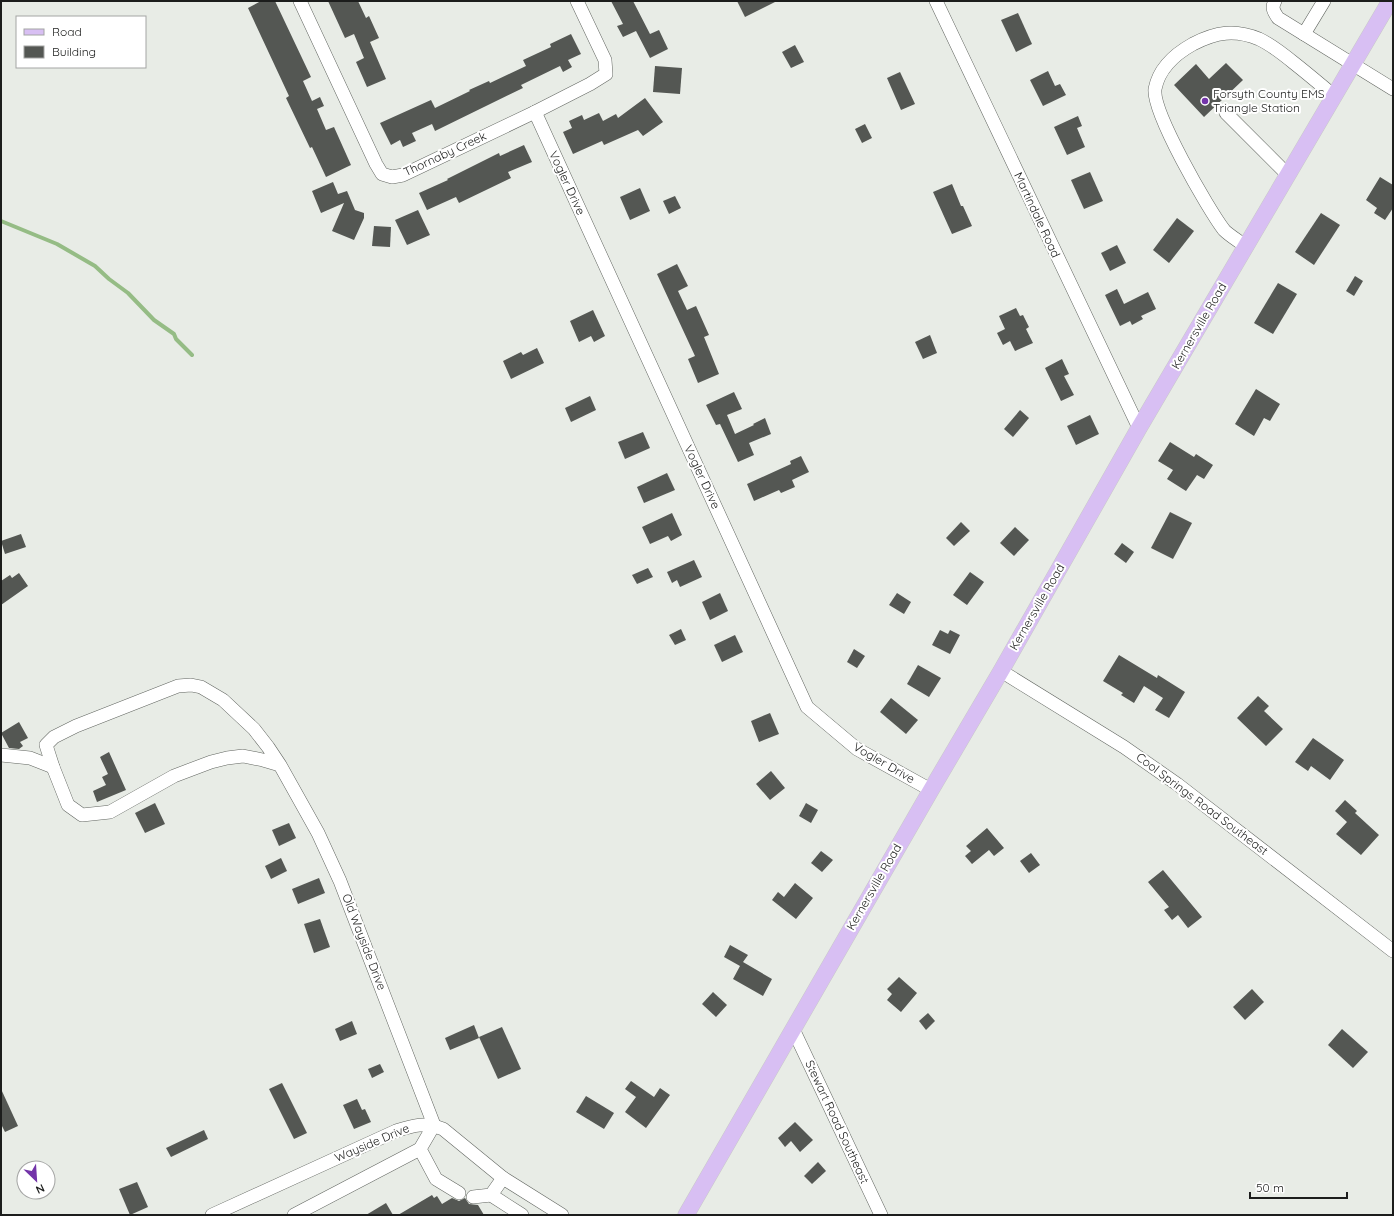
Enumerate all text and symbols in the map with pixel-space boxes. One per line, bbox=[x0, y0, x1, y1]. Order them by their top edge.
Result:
legend bbox=[16, 16, 146, 68]
text: Road bbox=[52, 24, 82, 39]
text: Building bbox=[52, 44, 96, 59]
place label: Forsyth County EMS Triangle Station bbox=[1213, 86, 1325, 115]
marker: Forsyth County EMS Triangle Station bbox=[1200, 96, 1210, 106]
street label: Thornaby Creek bbox=[401, 128, 489, 179]
street label: Vogler Drive bbox=[546, 149, 589, 217]
street label: Martindale Road bbox=[1011, 170, 1064, 260]
street label: Kernersville Road bbox=[1168, 280, 1229, 372]
street label: Vogler Drive bbox=[681, 443, 724, 511]
street label: Kernersville Road bbox=[1006, 561, 1067, 653]
street label: Vogler Drive bbox=[851, 739, 918, 786]
street label: Cool Springs Road Southeast bbox=[1133, 749, 1271, 858]
street label: Kernersville Road bbox=[843, 841, 904, 933]
street label: Old Wayside Drive bbox=[339, 891, 390, 992]
street label: Stewart Road Southeast bbox=[802, 1058, 873, 1186]
street label: Wayside Drive bbox=[332, 1120, 412, 1165]
north arrow bbox=[16, 1160, 56, 1200]
scale bar bbox=[1250, 1174, 1347, 1200]
text: 50 m bbox=[1256, 1180, 1284, 1195]
text: N bbox=[34, 1181, 47, 1197]

